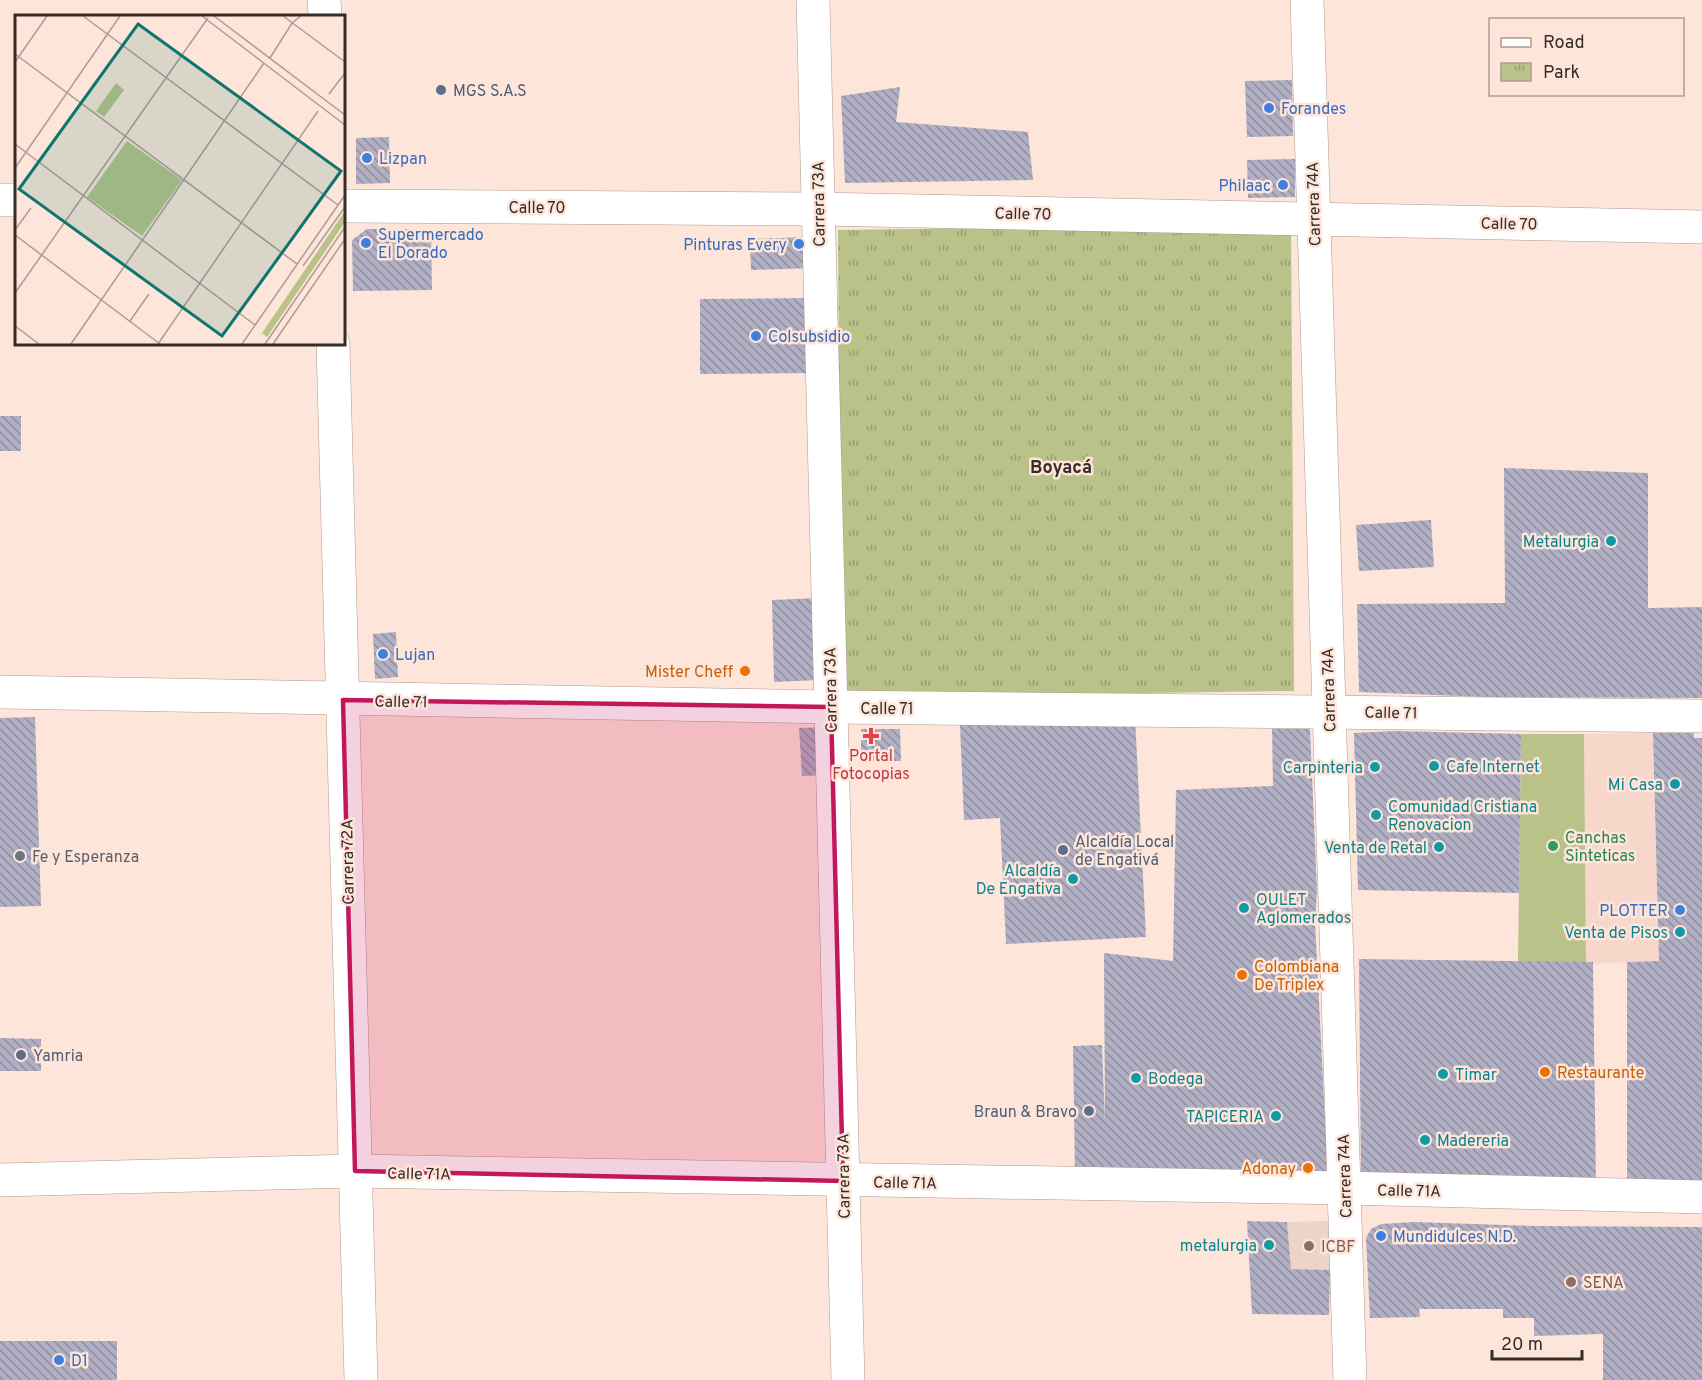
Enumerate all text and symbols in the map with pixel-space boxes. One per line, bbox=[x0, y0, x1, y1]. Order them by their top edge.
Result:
inset map bbox=[15, 15, 345, 345]
legend bbox=[1489, 18, 1684, 96]
text: Road bbox=[1543, 32, 1585, 55]
text: Park bbox=[1543, 62, 1580, 85]
place label: MGS S.A.S bbox=[453, 82, 527, 102]
marker: MGS S.A.S bbox=[434, 83, 448, 97]
place label: Forandes bbox=[1281, 100, 1346, 120]
marker: Forandes bbox=[1262, 101, 1276, 115]
place label: Lizpan bbox=[379, 150, 427, 170]
marker: Lizpan bbox=[360, 151, 374, 165]
street label: Carrera 73A bbox=[809, 161, 831, 247]
street label: Carrera 74A bbox=[1304, 161, 1326, 246]
place label: Philaac bbox=[1219, 177, 1271, 197]
marker: Philaac bbox=[1276, 178, 1290, 192]
street label: Calle 70 bbox=[508, 199, 566, 219]
street label: Calle 70 bbox=[994, 205, 1052, 225]
street label: Calle 70 bbox=[1480, 215, 1538, 235]
place label: Supermercado El Dorado bbox=[378, 226, 484, 264]
marker: Supermercado El Dorado bbox=[359, 236, 373, 250]
place label: Pinturas Every bbox=[683, 236, 787, 256]
marker: Pinturas Every bbox=[792, 237, 806, 251]
place label: Colsubsidio bbox=[768, 328, 850, 348]
marker: Colsubsidio bbox=[749, 329, 763, 343]
district label: Boyacá bbox=[1030, 457, 1092, 480]
place label: Metalurgia bbox=[1523, 533, 1599, 553]
marker: Metalurgia bbox=[1604, 534, 1618, 548]
place label: Lujan bbox=[395, 646, 435, 666]
marker: Lujan bbox=[376, 647, 390, 661]
street label: Carrera 73A bbox=[821, 647, 843, 733]
street label: Carrera 74A bbox=[1319, 647, 1341, 732]
place label: Mister Cheff bbox=[645, 663, 733, 683]
marker: Mister Cheff bbox=[738, 664, 752, 678]
street label: Calle 71 bbox=[374, 693, 428, 713]
street label: Calle 71 bbox=[860, 700, 914, 720]
street label: Calle 71 bbox=[1364, 704, 1418, 724]
marker: Portal Fotocopias bbox=[864, 729, 878, 743]
place label: Portal Fotocopias bbox=[832, 747, 910, 785]
place label: Cafe Internet bbox=[1446, 758, 1540, 778]
place label: Carpinteria bbox=[1283, 759, 1363, 779]
marker: Cafe Internet bbox=[1427, 759, 1441, 773]
marker: Carpinteria bbox=[1368, 760, 1382, 774]
place label: Mi Casa bbox=[1608, 776, 1663, 796]
marker: Mi Casa bbox=[1668, 777, 1682, 791]
place label: Comunidad Cristiana Renovacion bbox=[1388, 798, 1537, 836]
marker: Comunidad Cristiana Renovacion bbox=[1369, 808, 1383, 822]
street label: Carrera 72A bbox=[338, 819, 360, 905]
place label: Canchas Sinteticas bbox=[1565, 829, 1635, 867]
place label: Alcaldía Local de Engativá bbox=[1075, 833, 1174, 871]
place label: Venta de Retal bbox=[1324, 839, 1427, 859]
marker: Canchas Sinteticas bbox=[1546, 839, 1560, 853]
marker: Venta de Retal bbox=[1432, 840, 1446, 854]
marker: Alcaldía Local de Engativá bbox=[1056, 843, 1070, 857]
place label: Fe y Esperanza bbox=[32, 848, 139, 868]
marker: Fe y Esperanza bbox=[13, 849, 27, 863]
place label: Alcaldía De Engativa bbox=[976, 862, 1061, 900]
marker: Alcaldía De Engativa bbox=[1066, 872, 1080, 886]
place label: OULET Aglomerados bbox=[1256, 891, 1351, 929]
marker: OULET Aglomerados bbox=[1237, 901, 1251, 915]
place label: PLOTTER bbox=[1599, 902, 1668, 922]
marker: PLOTTER bbox=[1673, 903, 1687, 917]
place label: Venta de Pisos bbox=[1564, 924, 1668, 944]
marker: Venta de Pisos bbox=[1673, 925, 1687, 939]
place label: Colombiana De Triplex bbox=[1254, 958, 1339, 996]
marker: Colombiana De Triplex bbox=[1235, 968, 1249, 982]
place label: Yamria bbox=[33, 1047, 83, 1067]
marker: Yamria bbox=[14, 1048, 28, 1062]
place label: Restaurante bbox=[1557, 1064, 1644, 1084]
marker: Restaurante bbox=[1538, 1065, 1552, 1079]
place label: Timar bbox=[1455, 1066, 1497, 1086]
marker: Timar bbox=[1436, 1067, 1450, 1081]
place label: Bodega bbox=[1148, 1070, 1203, 1090]
marker: Bodega bbox=[1129, 1071, 1143, 1085]
place label: Braun & Bravo bbox=[974, 1103, 1077, 1123]
marker: Braun & Bravo bbox=[1082, 1104, 1096, 1118]
place label: TAPICERIA bbox=[1186, 1108, 1264, 1128]
marker: TAPICERIA bbox=[1269, 1109, 1283, 1123]
place label: Madereria bbox=[1437, 1132, 1509, 1152]
street label: Carrera 73A bbox=[834, 1133, 856, 1219]
street label: Carrera 74A bbox=[1335, 1133, 1357, 1218]
marker: Madereria bbox=[1418, 1133, 1432, 1147]
place label: Adonay bbox=[1242, 1160, 1296, 1180]
marker: Adonay bbox=[1301, 1161, 1315, 1175]
street label: Calle 71A bbox=[387, 1164, 451, 1186]
street label: Calle 71A bbox=[873, 1173, 937, 1195]
street label: Calle 71A bbox=[1377, 1181, 1441, 1203]
place label: Mundidulces N.D. bbox=[1393, 1228, 1516, 1248]
marker: Mundidulces N.D. bbox=[1374, 1229, 1388, 1243]
place label: metalurgia bbox=[1180, 1237, 1257, 1257]
marker: metalurgia bbox=[1262, 1238, 1276, 1252]
place label: ICBF bbox=[1321, 1238, 1355, 1258]
marker: ICBF bbox=[1302, 1239, 1316, 1253]
place label: SENA bbox=[1583, 1274, 1624, 1294]
marker: SENA bbox=[1564, 1275, 1578, 1289]
scale bar bbox=[1492, 1323, 1582, 1361]
text: 20 m bbox=[1501, 1334, 1543, 1357]
place label: D1 bbox=[71, 1352, 88, 1372]
marker: D1 bbox=[52, 1353, 66, 1367]

